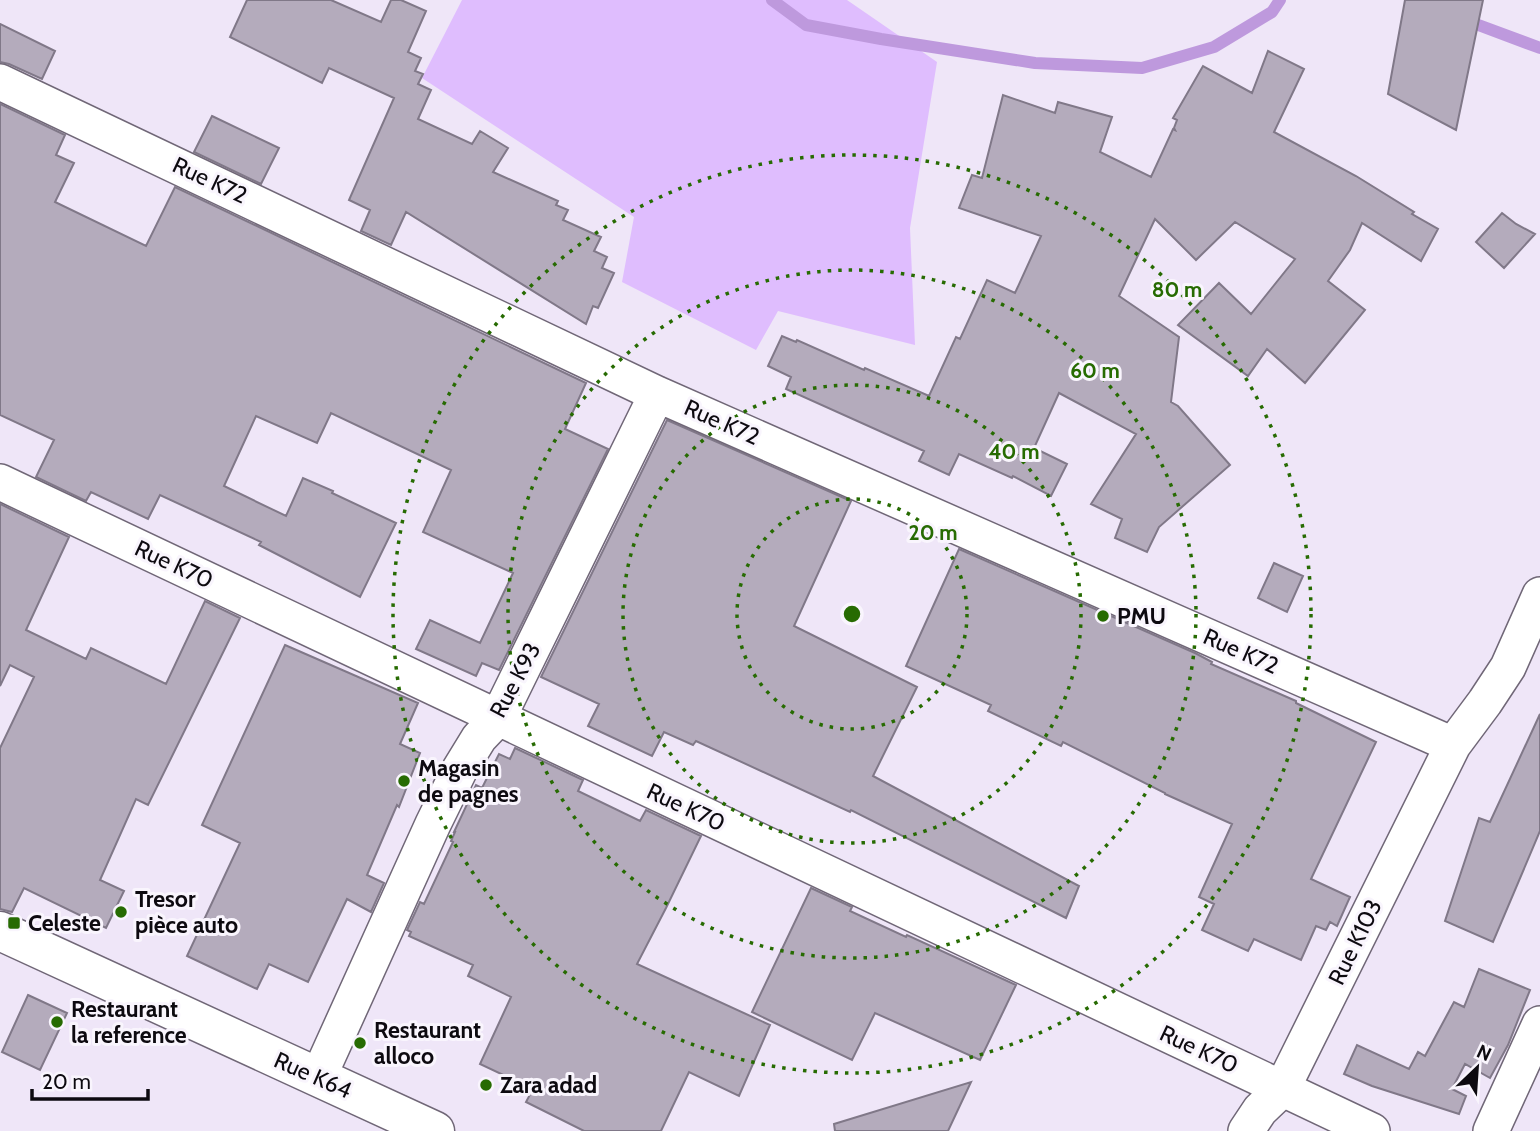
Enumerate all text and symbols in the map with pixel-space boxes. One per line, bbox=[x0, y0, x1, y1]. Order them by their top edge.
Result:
street label: Rue K72 bbox=[168, 151, 252, 209]
text: 80 m bbox=[1152, 277, 1202, 302]
text: 60 m bbox=[1070, 358, 1120, 383]
street label: Rue K72 bbox=[680, 393, 764, 451]
text: 40 m bbox=[989, 439, 1039, 464]
text: 20 m bbox=[909, 520, 957, 545]
street label: Rue K70 bbox=[130, 534, 218, 594]
centre of rings bbox=[840, 602, 864, 626]
place label: PMU bbox=[1117, 602, 1166, 630]
marker: PMU bbox=[1095, 608, 1111, 624]
street label: Rue K72 bbox=[1199, 622, 1283, 680]
street label: Rue K93 bbox=[484, 638, 546, 722]
place label: Magasin de pagnes bbox=[418, 754, 519, 808]
marker: Magasin de pagnes bbox=[396, 773, 412, 789]
street label: Rue K70 bbox=[642, 777, 730, 837]
place label: Tresor pièce auto bbox=[135, 885, 238, 939]
street label: Rue K103 bbox=[1322, 895, 1388, 989]
marker: Tresor pièce auto bbox=[113, 904, 129, 920]
place label: Celeste bbox=[28, 909, 101, 937]
marker: Celeste bbox=[6, 915, 22, 931]
place label: Restaurant la reference bbox=[71, 995, 187, 1049]
marker: Restaurant la reference bbox=[49, 1014, 65, 1030]
place label: Restaurant alloco bbox=[374, 1016, 481, 1070]
street label: Rue K70 bbox=[1155, 1019, 1243, 1079]
north arrow bbox=[1442, 1033, 1512, 1103]
marker: Restaurant alloco bbox=[352, 1035, 368, 1051]
text: N bbox=[1473, 1040, 1495, 1066]
street label: Rue K64 bbox=[270, 1046, 356, 1104]
scale bar bbox=[32, 1058, 147, 1102]
text: 20 m bbox=[42, 1069, 91, 1094]
place label: Zara adad bbox=[500, 1071, 597, 1099]
marker: Zara adad bbox=[478, 1077, 494, 1093]

